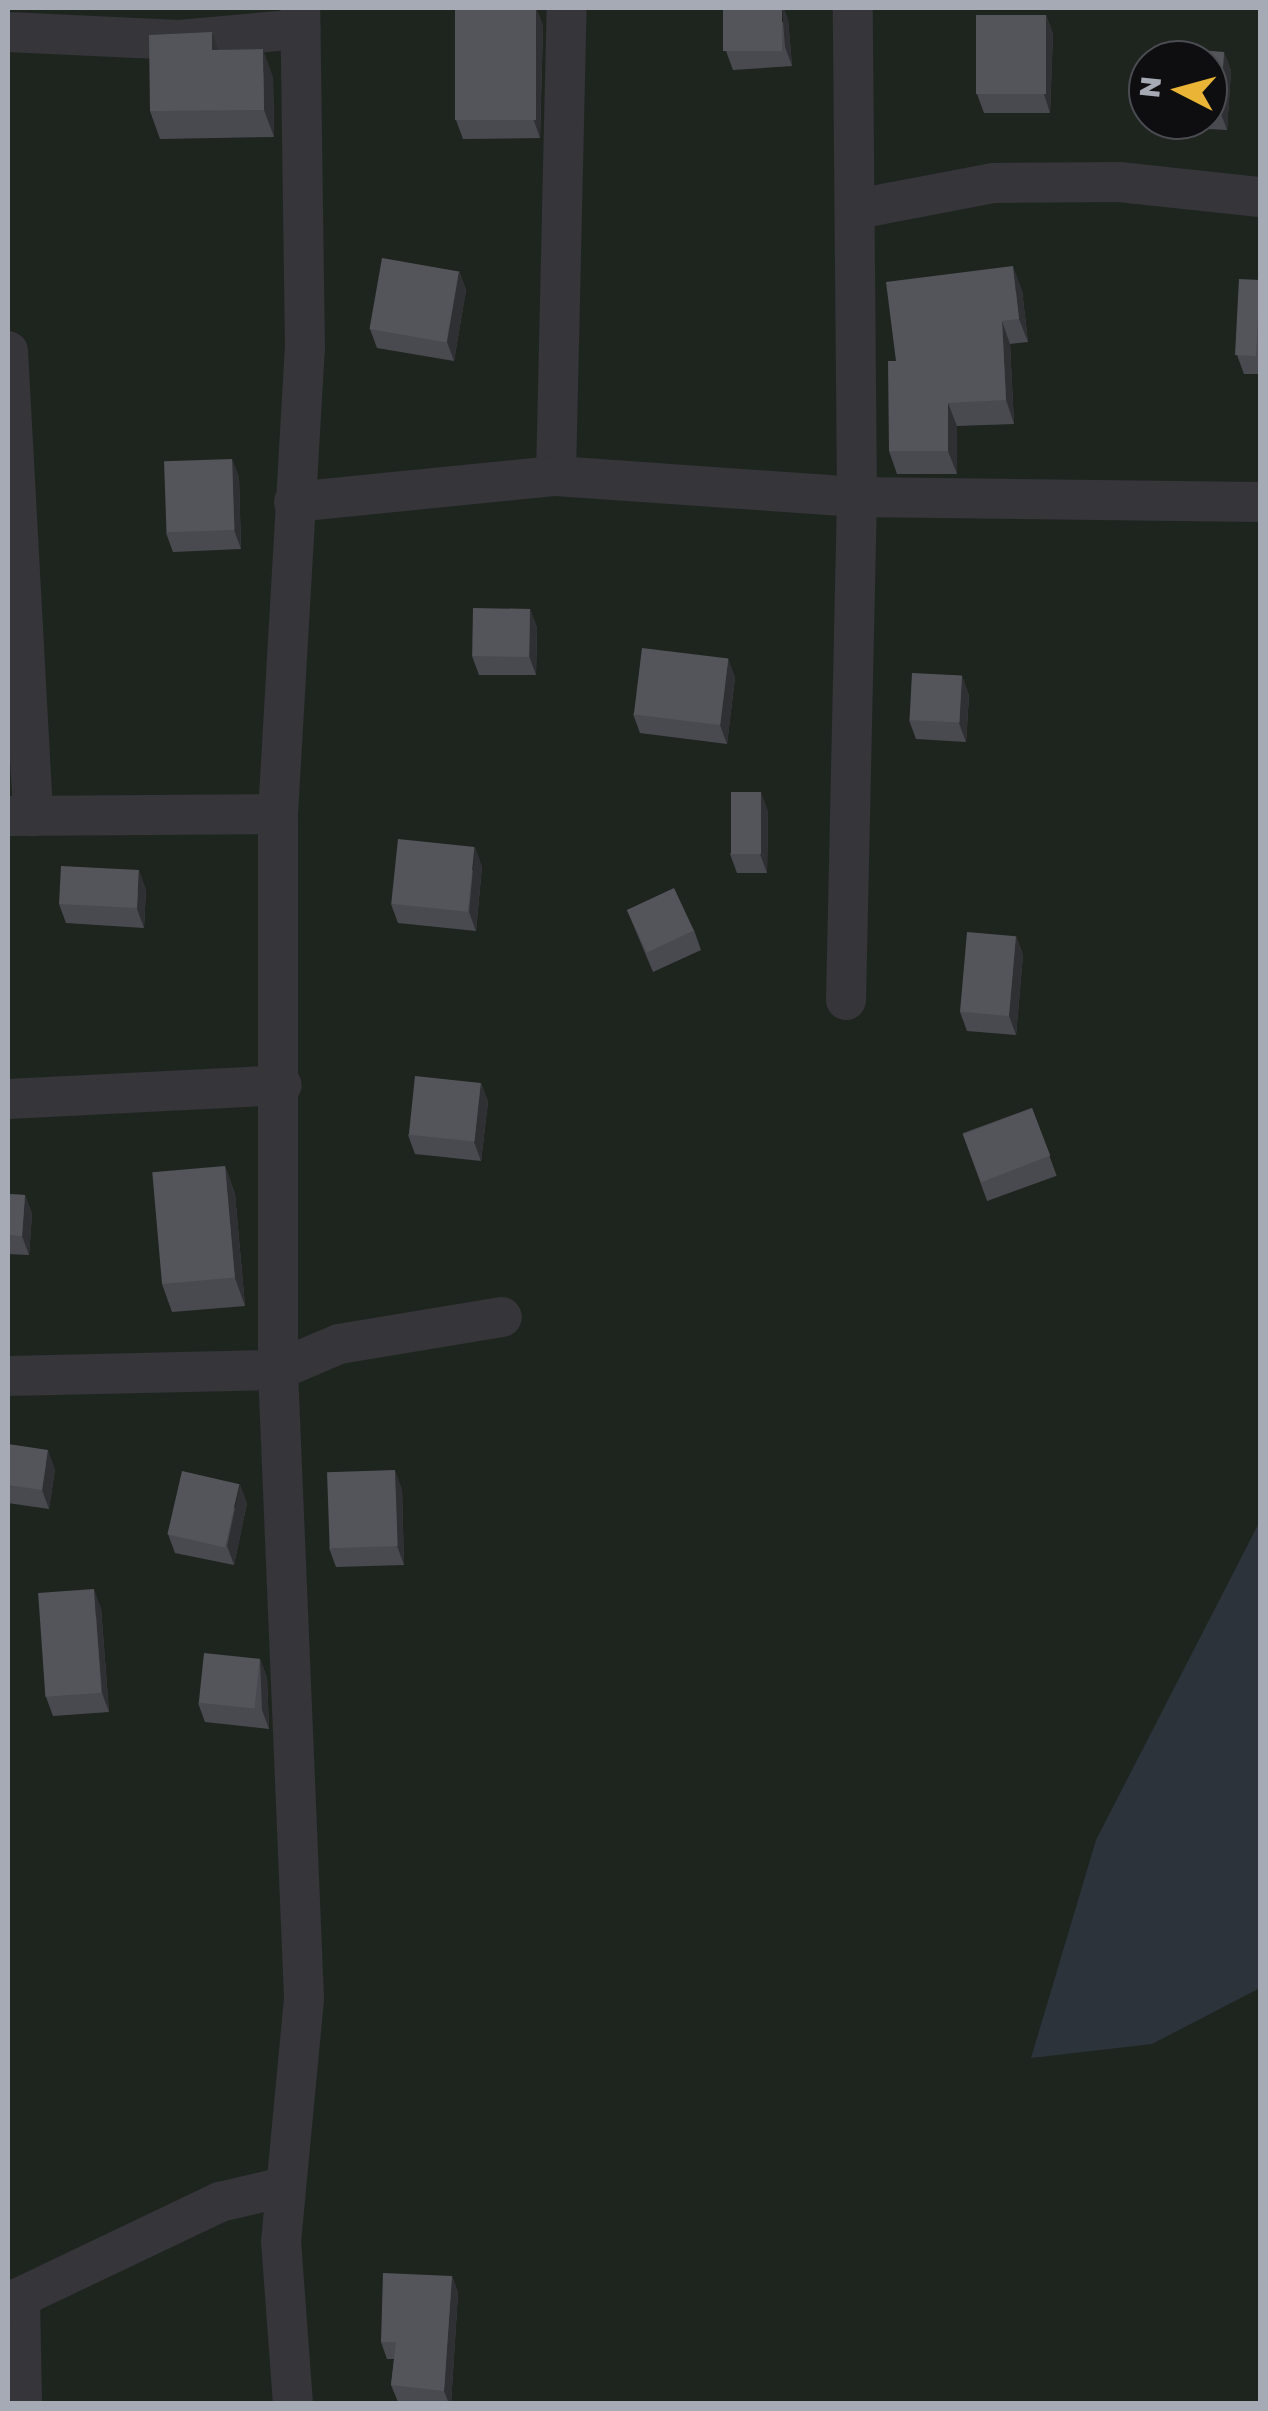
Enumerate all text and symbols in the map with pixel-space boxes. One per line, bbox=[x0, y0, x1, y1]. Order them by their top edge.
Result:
north arrow bbox=[1128, 40, 1228, 140]
text: N bbox=[1132, 75, 1167, 99]

